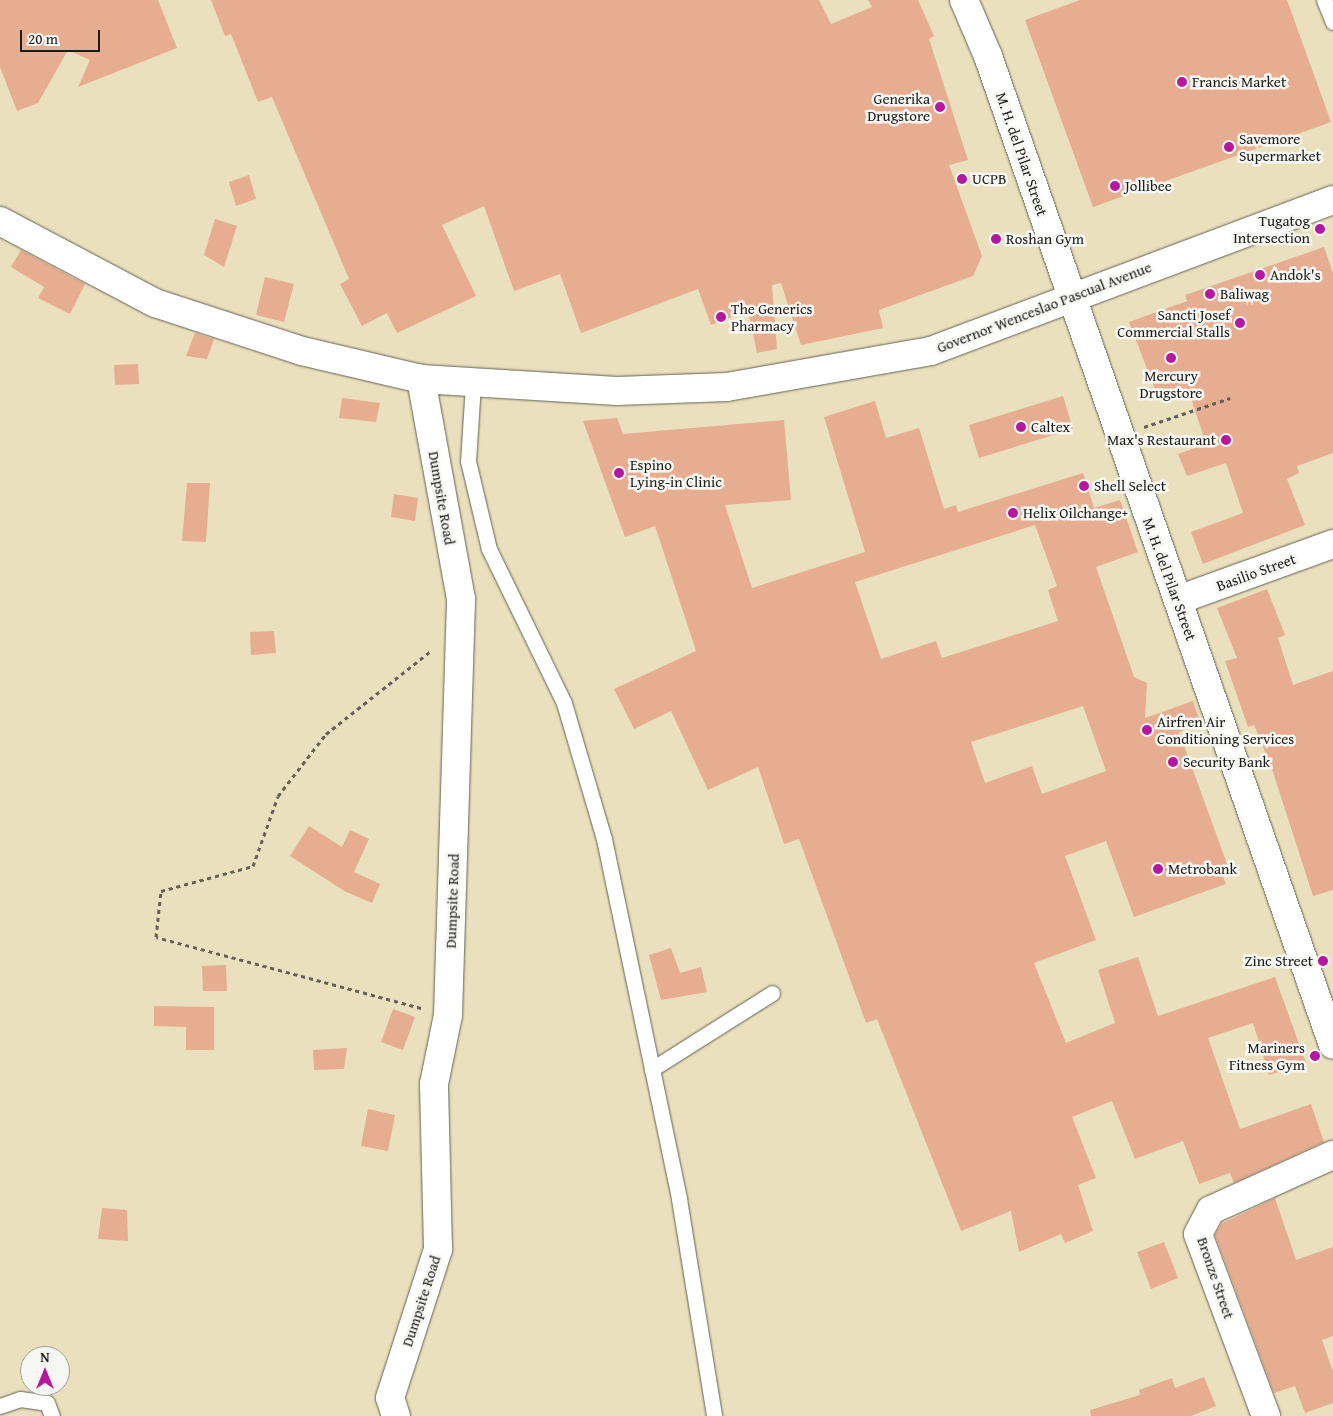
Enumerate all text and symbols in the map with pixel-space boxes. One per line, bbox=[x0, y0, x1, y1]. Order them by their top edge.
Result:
scale bar bbox=[22, 20, 102, 52]
text: 20 m bbox=[28, 28, 58, 49]
place label: Francis Market bbox=[1192, 73, 1286, 91]
marker: Francis Market bbox=[1176, 76, 1188, 88]
place label: Generika Drugstore bbox=[867, 89, 930, 124]
street label: M. H. del Pilar Street bbox=[992, 90, 1052, 218]
marker: Generika Drugstore bbox=[934, 101, 946, 113]
place label: Savemore Supermarket bbox=[1239, 129, 1321, 164]
marker: Savemore Supermarket bbox=[1223, 141, 1235, 153]
place label: UCPB bbox=[972, 170, 1007, 188]
marker: UCPB bbox=[956, 173, 968, 185]
place label: Jollibee bbox=[1125, 177, 1172, 195]
marker: Jollibee bbox=[1109, 180, 1121, 192]
place label: Tugatog Intersection bbox=[1233, 211, 1310, 246]
marker: Tugatog Intersection bbox=[1314, 223, 1326, 235]
place label: Roshan Gym bbox=[1006, 230, 1084, 248]
marker: Roshan Gym bbox=[990, 233, 1002, 245]
street label: Governor Wenceslao Pascual Avenue bbox=[934, 258, 1154, 356]
place label: Andok's bbox=[1270, 266, 1321, 284]
marker: Andok's bbox=[1254, 269, 1266, 281]
place label: Baliwag bbox=[1220, 285, 1269, 303]
marker: Baliwag bbox=[1204, 288, 1216, 300]
place label: The Generics Pharmacy bbox=[731, 299, 813, 334]
place label: Sancti Josef Commercial Stalls bbox=[1117, 305, 1230, 340]
marker: The Generics Pharmacy bbox=[715, 311, 727, 323]
marker: Sancti Josef Commercial Stalls bbox=[1234, 317, 1246, 329]
marker: Mercury Drugstore bbox=[1165, 352, 1177, 364]
place label: Mercury Drugstore bbox=[1140, 366, 1202, 401]
place label: Caltex bbox=[1031, 418, 1070, 436]
marker: Caltex bbox=[1015, 421, 1027, 433]
place label: Max's Restaurant bbox=[1107, 431, 1216, 449]
marker: Max's Restaurant bbox=[1220, 434, 1232, 446]
street label: Dumpsite Road bbox=[425, 450, 459, 546]
place label: Espino Lying-in Clinic bbox=[630, 455, 722, 490]
marker: Espino Lying-in Clinic bbox=[612, 466, 626, 480]
place label: Shell Select bbox=[1094, 477, 1166, 495]
marker: Shell Select bbox=[1078, 480, 1090, 492]
place label: Helix Oilchange+ bbox=[1023, 504, 1128, 522]
marker: Helix Oilchange+ bbox=[1007, 507, 1019, 519]
street label: M. H. del Pilar Street bbox=[1139, 515, 1201, 643]
street label: Basilio Street bbox=[1214, 549, 1298, 595]
place label: Airfren Air Conditioning Services bbox=[1157, 712, 1294, 747]
marker: Airfren Air Conditioning Services bbox=[1141, 724, 1153, 736]
place label: Security Bank bbox=[1183, 753, 1270, 771]
marker: Security Bank bbox=[1167, 756, 1179, 768]
street label: Dumpsite Road bbox=[441, 853, 463, 949]
place label: Metrobank bbox=[1168, 860, 1237, 878]
marker: Metrobank bbox=[1152, 863, 1164, 875]
place label: Zinc Street bbox=[1245, 952, 1313, 970]
marker: Zinc Street bbox=[1317, 955, 1329, 967]
place label: Mariners Fitness Gym bbox=[1229, 1038, 1305, 1073]
marker: Mariners Fitness Gym bbox=[1309, 1050, 1321, 1062]
street label: Bronze Street bbox=[1194, 1235, 1238, 1321]
street label: Dumpsite Road bbox=[398, 1253, 444, 1349]
north arrow bbox=[20, 1346, 70, 1396]
text: N bbox=[40, 1347, 50, 1367]

